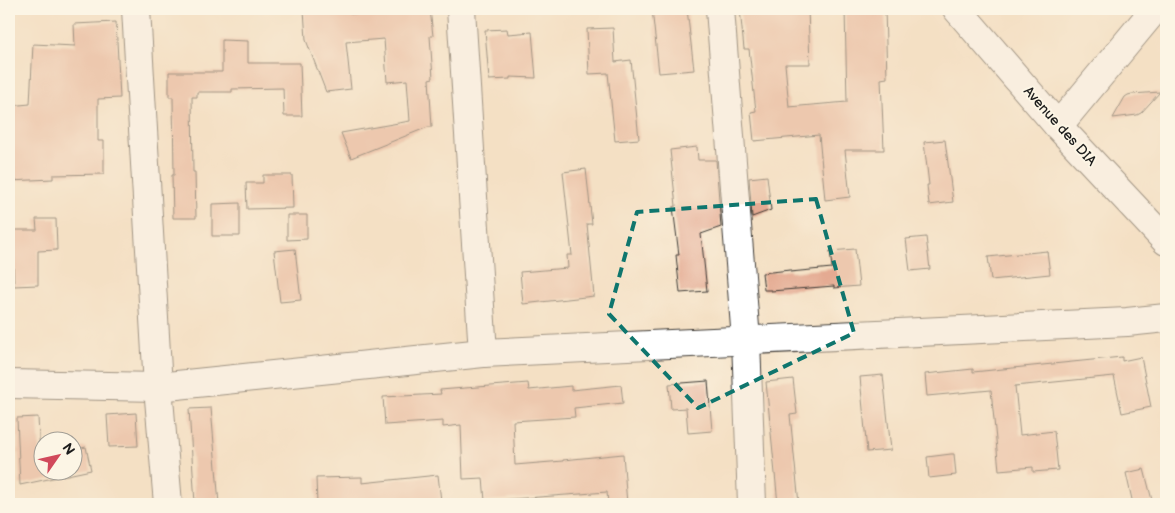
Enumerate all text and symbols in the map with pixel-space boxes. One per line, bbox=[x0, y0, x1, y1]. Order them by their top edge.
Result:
street label: Avenue des DIA bbox=[1020, 83, 1100, 170]
north arrow bbox=[32, 430, 82, 480]
text: N bbox=[58, 440, 78, 458]

